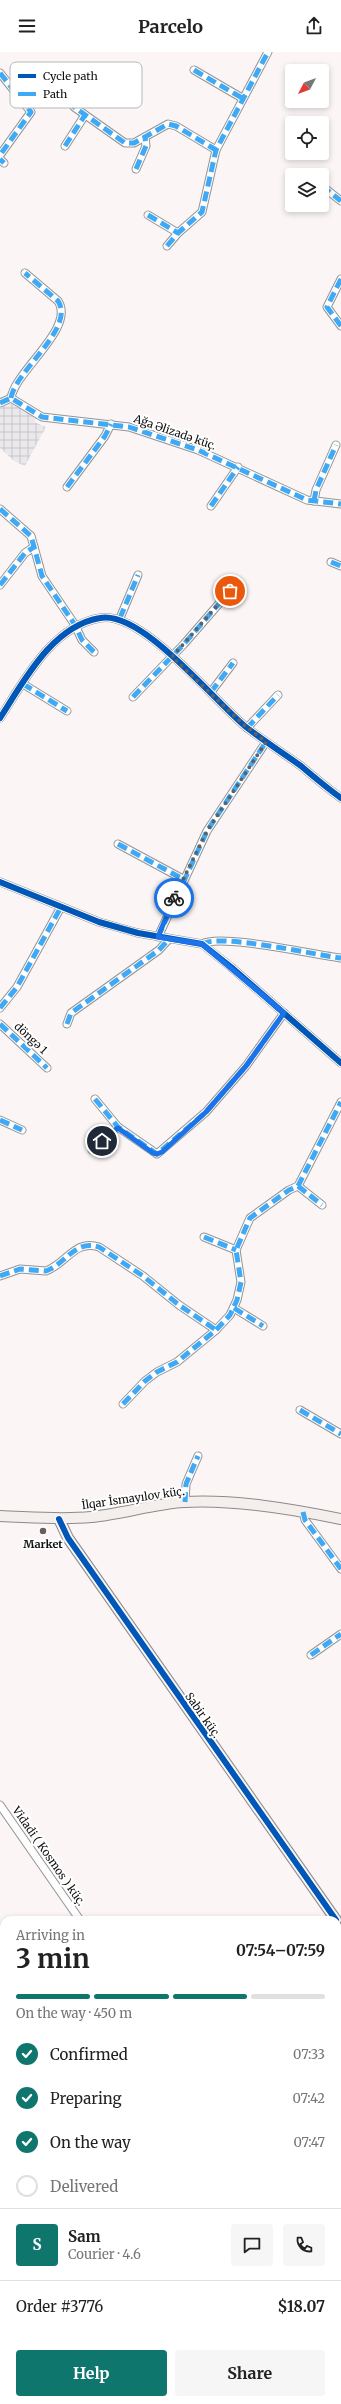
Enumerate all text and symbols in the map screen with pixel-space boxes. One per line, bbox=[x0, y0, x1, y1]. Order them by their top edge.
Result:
icon: menu bbox=[16, 15, 38, 37]
text: Parcelo bbox=[138, 15, 203, 38]
icon: share bbox=[303, 15, 325, 37]
legend bbox=[10, 62, 142, 108]
north arrow bbox=[285, 64, 329, 108]
map controls bbox=[285, 64, 329, 212]
text: Cycle path bbox=[43, 69, 98, 83]
text: Path bbox=[43, 87, 68, 101]
button: locate bbox=[285, 116, 329, 160]
button: layers bbox=[285, 168, 329, 212]
street label: Ağa Əlizadə küç. bbox=[131, 411, 218, 453]
pin bbox=[213, 574, 247, 608]
icon: bag bbox=[219, 580, 241, 602]
courier bbox=[154, 878, 194, 918]
icon: bike bbox=[163, 887, 185, 909]
street label: döngə 1 bbox=[12, 1019, 50, 1057]
pin bbox=[85, 1124, 119, 1158]
icon: home bbox=[91, 1130, 113, 1152]
street label: İlqar İsmayılov küç. bbox=[81, 1484, 186, 1512]
marker: Market bbox=[38, 1526, 48, 1536]
place label: Market bbox=[23, 1537, 63, 1551]
street label: Sabir küç. bbox=[182, 1690, 224, 1741]
street label: Vidadi ( Kosmos ) küç. bbox=[9, 1803, 89, 1908]
text: Arriving in bbox=[16, 1927, 85, 1944]
text: 07:54–07:59 bbox=[236, 1941, 325, 1960]
text: 3 min bbox=[16, 1942, 90, 1975]
text: On the way · 450 m bbox=[16, 2005, 132, 2022]
icon: check bbox=[16, 2043, 38, 2065]
text: Confirmed bbox=[50, 2045, 128, 2064]
text: 07:33 bbox=[293, 2046, 325, 2063]
icon: check bbox=[16, 2087, 38, 2109]
text: Preparing bbox=[50, 2089, 122, 2108]
text: 07:42 bbox=[293, 2090, 325, 2107]
icon: check bbox=[16, 2131, 38, 2153]
text: On the way bbox=[50, 2133, 131, 2152]
text: 07:47 bbox=[293, 2134, 325, 2151]
text: Delivered bbox=[50, 2177, 118, 2196]
button: chat bbox=[231, 2224, 273, 2266]
button: phone bbox=[283, 2224, 325, 2266]
text: Sam bbox=[68, 2227, 101, 2246]
text: S bbox=[32, 2235, 42, 2254]
text: Courier · 4.6 bbox=[68, 2246, 141, 2263]
text: Order #3776 bbox=[16, 2297, 103, 2316]
text: $18.07 bbox=[278, 2297, 325, 2316]
button: Help bbox=[16, 2350, 167, 2396]
button: Share bbox=[175, 2350, 325, 2396]

